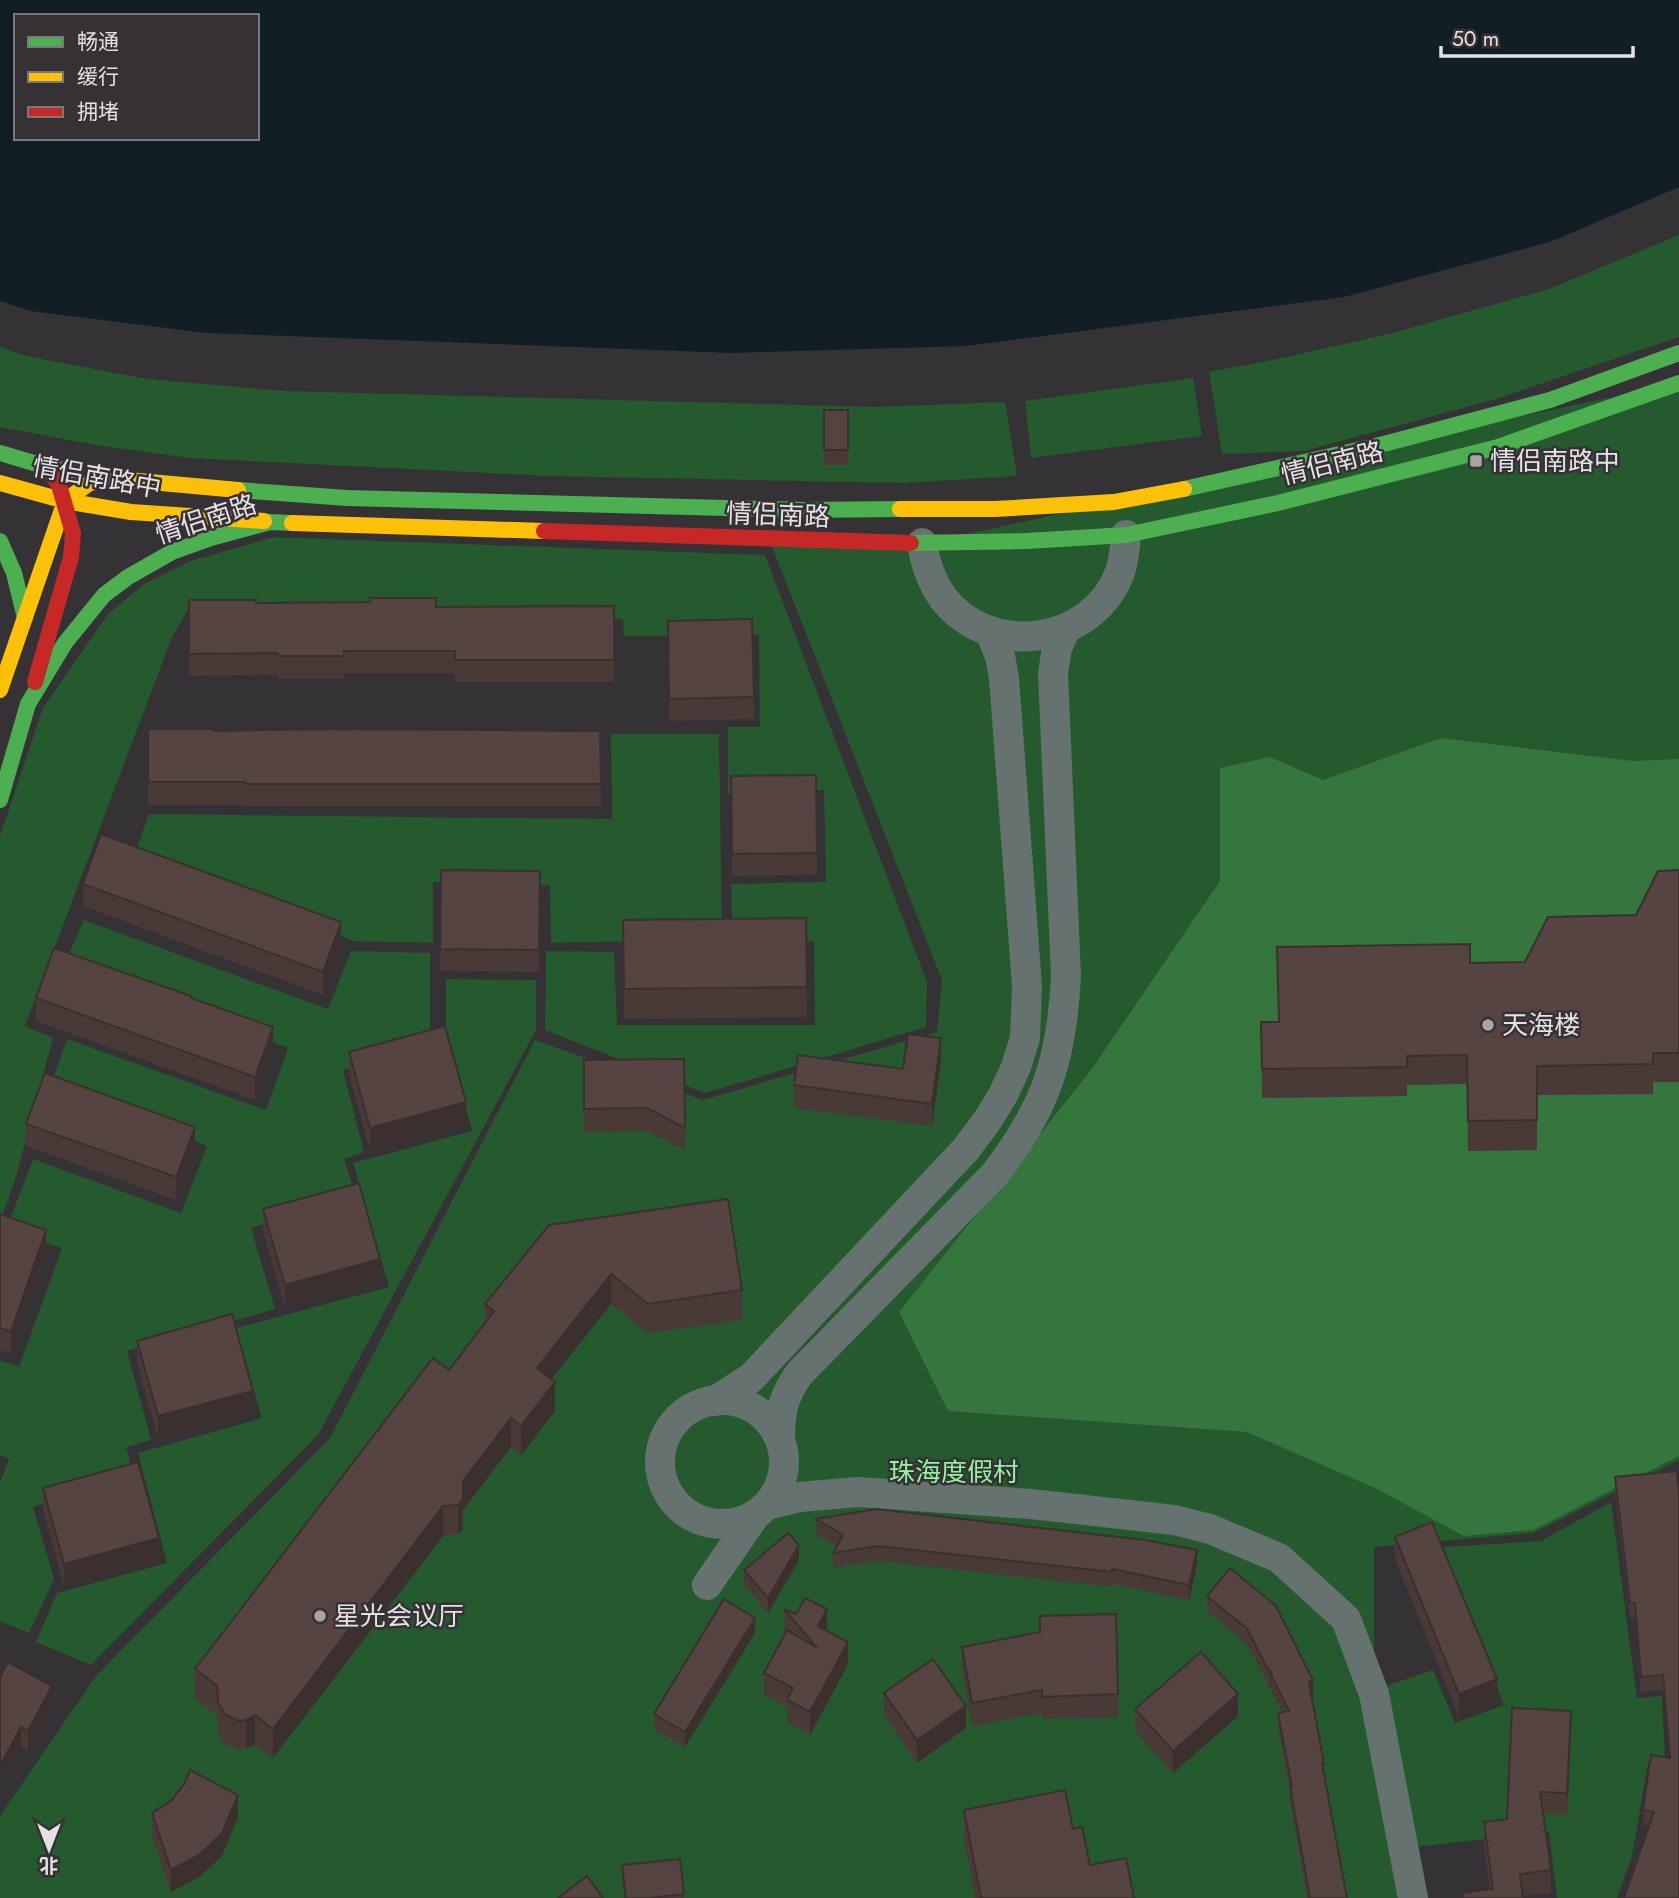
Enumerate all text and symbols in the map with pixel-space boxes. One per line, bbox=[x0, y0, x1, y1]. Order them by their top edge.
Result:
legend bbox=[14, 14, 259, 140]
scale bar bbox=[1441, 14, 1634, 58]
text: 50 m bbox=[1452, 24, 1499, 54]
text: 畅通 bbox=[77, 27, 119, 57]
text: 缓行 bbox=[77, 62, 119, 92]
text: 拥堵 bbox=[77, 97, 119, 127]
street label: 情侣南路 bbox=[1277, 432, 1387, 494]
place label: 情侣南路中 bbox=[1490, 442, 1620, 480]
street label: 情侣南路中 bbox=[30, 447, 164, 507]
marker: 情侣南路中 bbox=[1468, 453, 1484, 469]
street label: 情侣南路 bbox=[151, 485, 261, 553]
street label: 情侣南路 bbox=[725, 494, 831, 536]
place label: 天海楼 bbox=[1502, 1006, 1580, 1044]
marker: 天海楼 bbox=[1480, 1017, 1496, 1033]
park label: 珠海度假村 bbox=[889, 1453, 1019, 1491]
place label: 星光会议厅 bbox=[334, 1597, 464, 1635]
marker: 星光会议厅 bbox=[312, 1608, 328, 1624]
north arrow bbox=[14, 1814, 84, 1884]
text: 北 bbox=[39, 1852, 59, 1879]

